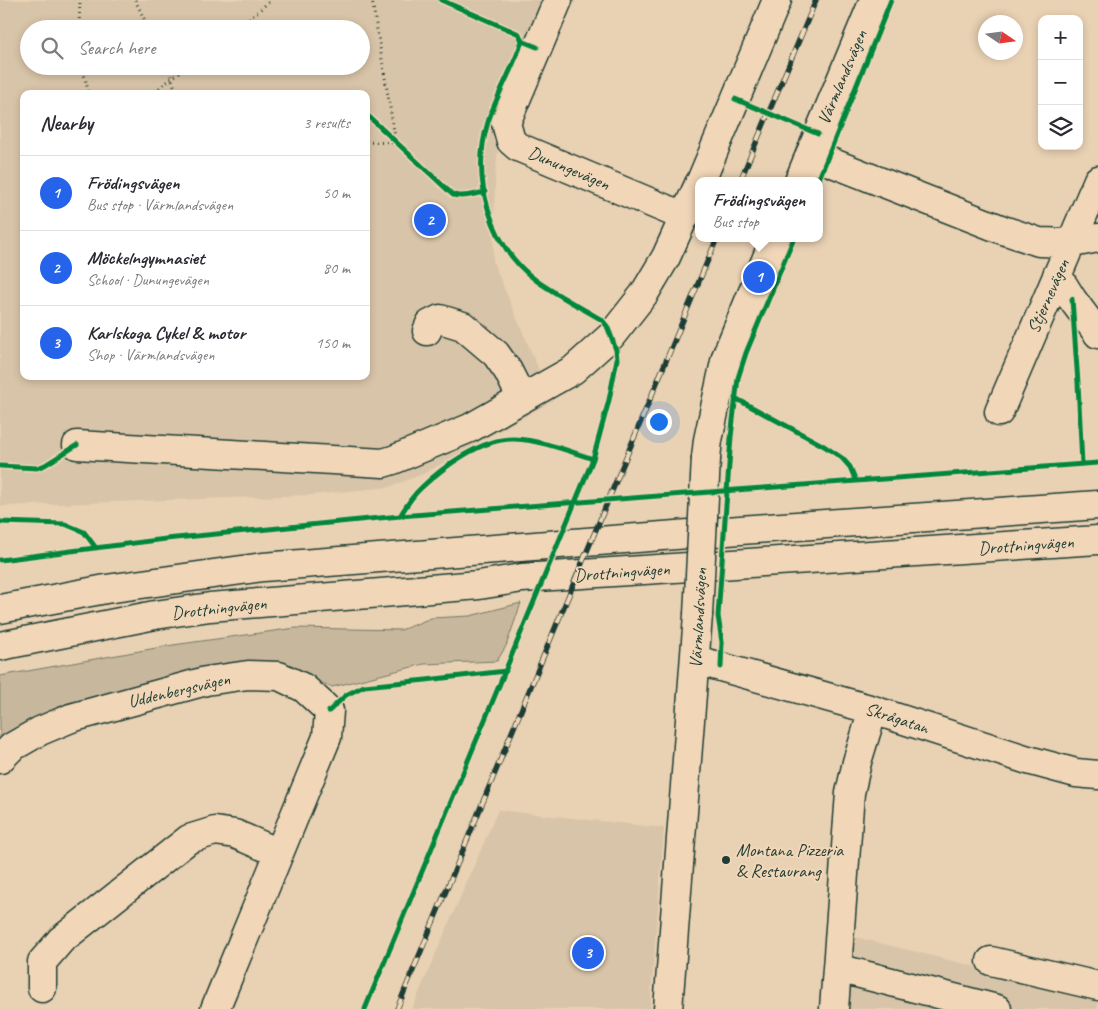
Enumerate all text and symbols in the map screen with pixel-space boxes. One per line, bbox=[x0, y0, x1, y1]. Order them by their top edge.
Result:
north arrow bbox=[978, 15, 1023, 60]
map controls bbox=[1038, 15, 1083, 150]
button: + bbox=[1038, 15, 1083, 60]
search box bbox=[20, 20, 370, 75]
street label: Värmlandsvägen bbox=[812, 26, 872, 128]
icon: search bbox=[38, 34, 66, 62]
text: Search here bbox=[78, 36, 155, 60]
button: − bbox=[1038, 60, 1083, 105]
button: layers bbox=[1038, 105, 1083, 150]
text: Nearby bbox=[40, 110, 93, 136]
text: 3 results bbox=[303, 113, 350, 133]
street label: Dunungevägen bbox=[525, 141, 614, 195]
text: Frödingsvägen bbox=[87, 171, 179, 195]
popup bbox=[695, 177, 823, 242]
text: 1 bbox=[52, 183, 60, 203]
text: 50 m bbox=[323, 183, 350, 203]
text: Frödingsvägen bbox=[713, 188, 805, 212]
text: Bus stop · Värmlandsvägen bbox=[87, 195, 233, 215]
pin: 2 bbox=[414, 201, 446, 239]
text: Bus stop bbox=[713, 212, 759, 232]
text: Möckelngymnasiet bbox=[87, 246, 204, 270]
street label: Stjernevägen bbox=[1022, 255, 1075, 337]
text: 2 bbox=[52, 258, 60, 278]
text: 80 m bbox=[323, 258, 350, 278]
pin: 1 bbox=[743, 258, 775, 296]
text: School · Dunungevägen bbox=[87, 270, 209, 290]
text: Karlskoga Cykel & motor bbox=[87, 321, 245, 345]
text: 3 bbox=[52, 333, 60, 353]
text: 150 m bbox=[316, 333, 350, 353]
text: Shop · Värmlandsvägen bbox=[87, 345, 214, 365]
your location bbox=[646, 409, 672, 435]
street label: Drottningvägen bbox=[978, 531, 1075, 559]
street label: Drottningvägen bbox=[574, 558, 671, 586]
street label: Värmlandsvägen bbox=[684, 566, 712, 669]
street label: Drottningvägen bbox=[170, 592, 269, 624]
street label: Uddenbergsvägen bbox=[126, 667, 233, 712]
street label: Skrågatan bbox=[863, 697, 932, 739]
place label: Montana Pizzeria & Restaurang bbox=[736, 839, 844, 882]
marker: Montana Pizzeria & Restaurang bbox=[720, 854, 732, 866]
pin: 3 bbox=[572, 934, 604, 972]

